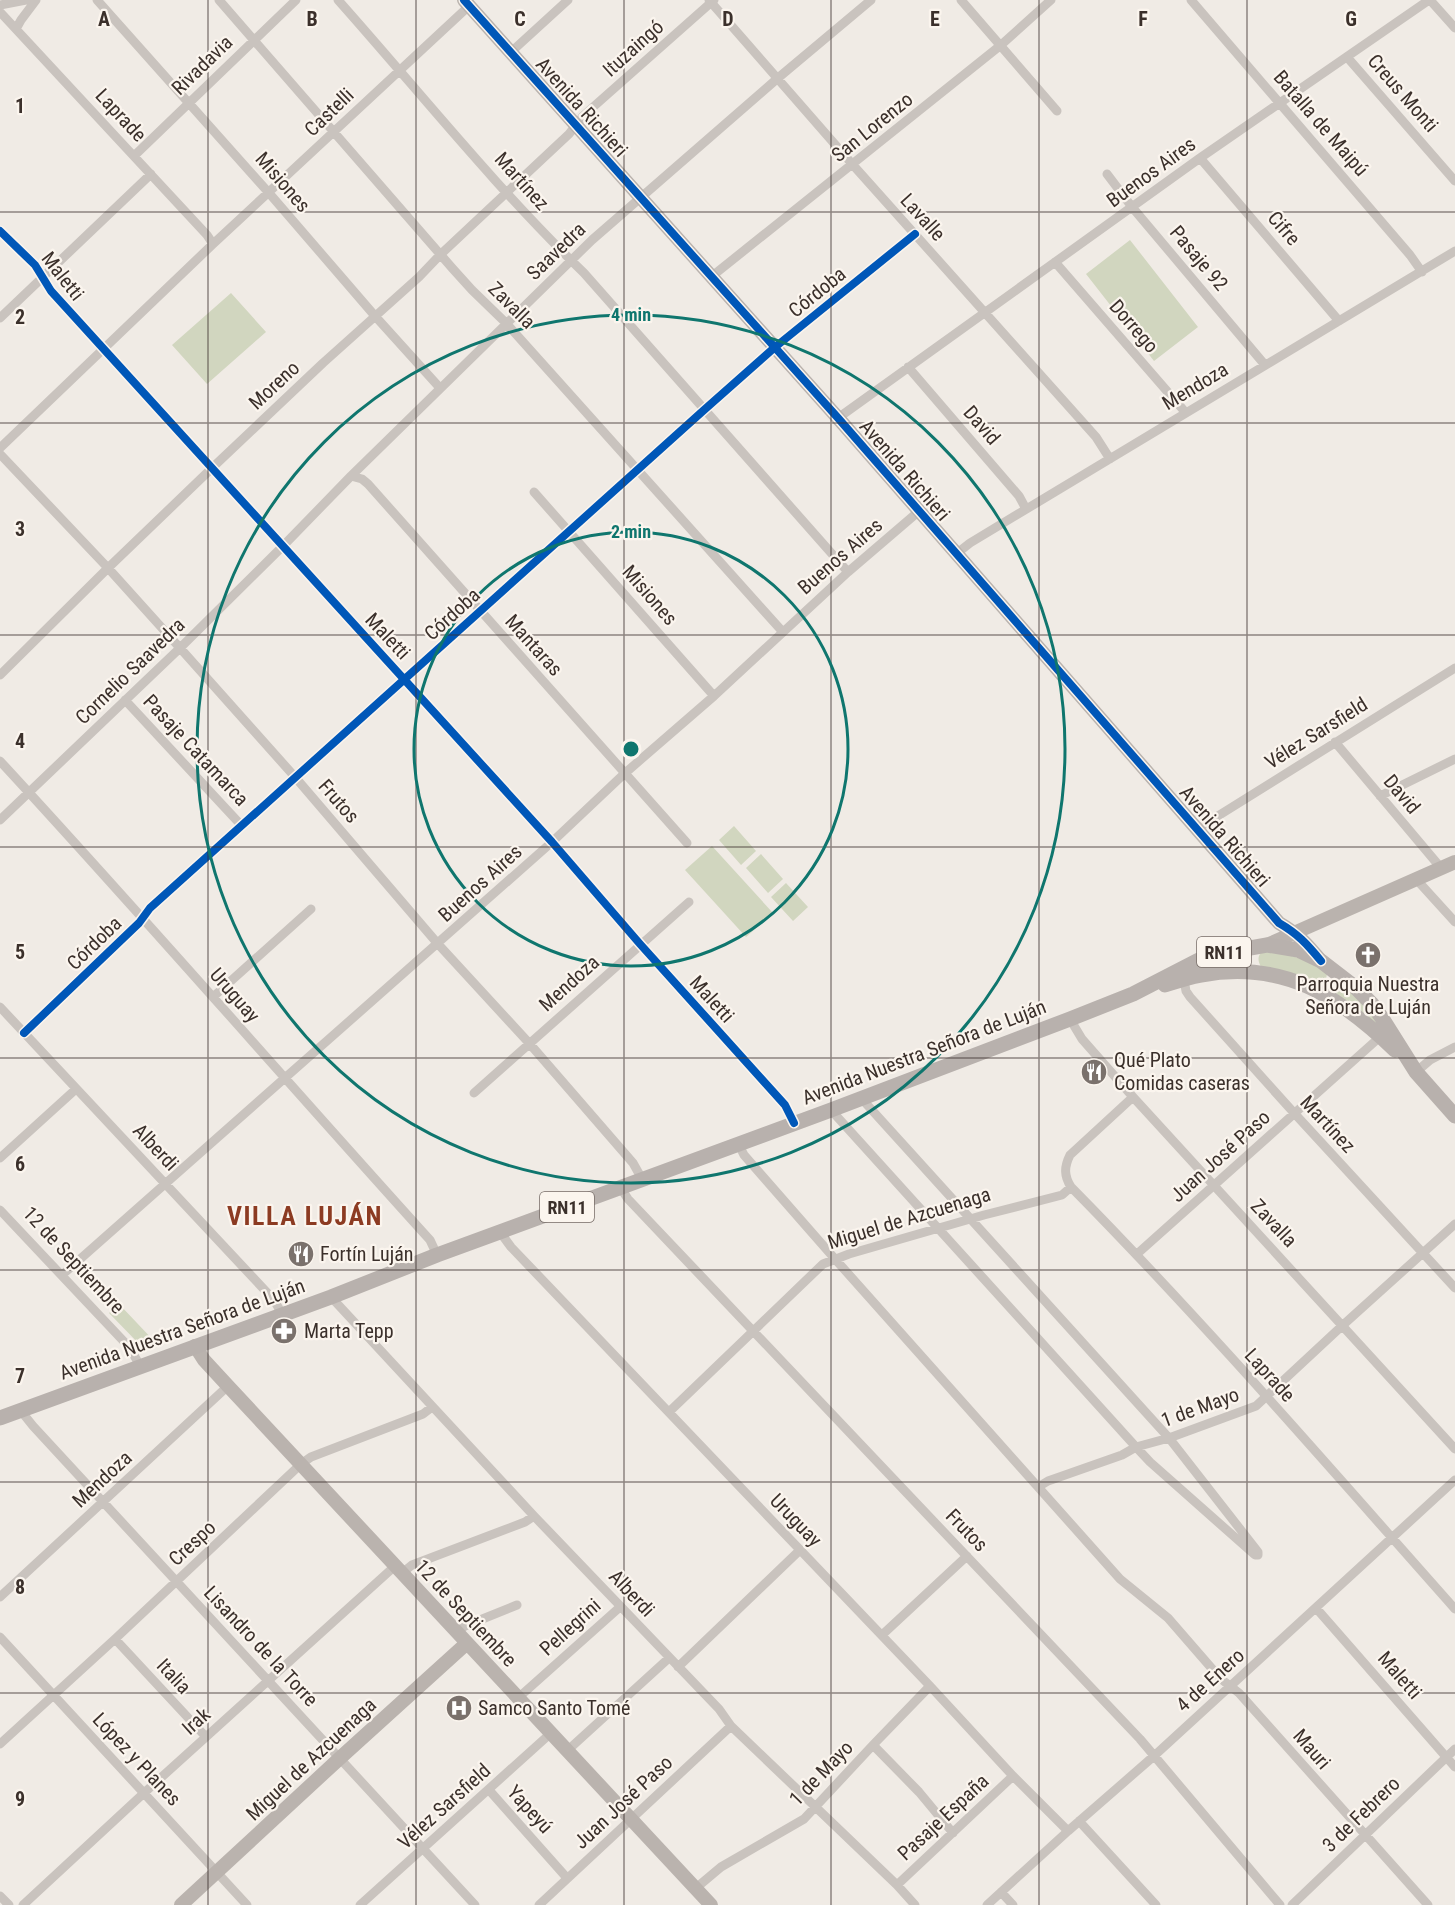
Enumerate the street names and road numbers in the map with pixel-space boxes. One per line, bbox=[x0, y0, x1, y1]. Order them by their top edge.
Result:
street label: Ituzaingó bbox=[598, 15, 668, 81]
street label: Rivadavia bbox=[167, 30, 237, 100]
street label: Creus Monti bbox=[1363, 49, 1443, 137]
street label: Avenida Richieri bbox=[531, 52, 633, 162]
street label: Batalla de Maipú bbox=[1269, 65, 1373, 181]
street label: Castelli bbox=[299, 83, 359, 141]
street label: Laprade bbox=[91, 84, 151, 146]
street label: San Lorenzo bbox=[827, 87, 917, 167]
street label: Buenos Aires bbox=[1102, 132, 1200, 212]
street label: Misiones bbox=[250, 147, 316, 217]
street label: Martínez bbox=[490, 147, 554, 215]
street label: Lavalle bbox=[896, 188, 950, 246]
street label: Cifre bbox=[1263, 206, 1305, 250]
street label: Saavedra bbox=[522, 217, 590, 285]
street label: Pasaje 92 bbox=[1165, 221, 1233, 295]
street label: Maletti bbox=[37, 247, 89, 305]
street label: Córdoba bbox=[784, 262, 850, 322]
street label: Zavalla bbox=[483, 276, 541, 334]
street label: Dorrego bbox=[1104, 294, 1164, 358]
street label: Moreno bbox=[244, 356, 304, 414]
street label: Mendoza bbox=[1158, 357, 1232, 415]
street label: David bbox=[959, 401, 1005, 449]
street label: Avenida Richieri bbox=[855, 415, 955, 525]
street label: Buenos Aires bbox=[793, 513, 887, 599]
street label: Misiones bbox=[617, 560, 683, 630]
street label: Córdoba bbox=[419, 583, 485, 645]
street label: Maletti bbox=[360, 608, 416, 664]
street label: Mantaras bbox=[500, 609, 568, 681]
street label: Cornelio Saavedra bbox=[70, 613, 190, 729]
street label: Pasaje Catamarca bbox=[138, 689, 254, 811]
street label: Vélez Sarsfield bbox=[1260, 692, 1372, 774]
street label: David bbox=[1379, 769, 1425, 819]
street label: Frutos bbox=[314, 774, 364, 828]
street label: Avenida Richieri bbox=[1175, 781, 1275, 891]
street label: Buenos Aires bbox=[433, 839, 527, 927]
street label: Córdoba bbox=[62, 911, 126, 975]
road number: RN11 bbox=[1197, 937, 1251, 967]
street label: Mendoza bbox=[534, 950, 604, 1016]
street label: Uruguay bbox=[205, 963, 265, 1027]
street label: Maletti bbox=[685, 971, 739, 1027]
street label: Avenida Nuestra Señora de Luján bbox=[799, 994, 1049, 1110]
street label: Martínez bbox=[1295, 1090, 1361, 1158]
street label: Juan José Paso bbox=[1165, 1105, 1275, 1207]
street label: Alberdi bbox=[128, 1118, 184, 1176]
street label: Miguel de Azcuenaga bbox=[825, 1182, 993, 1254]
road number: RN11 bbox=[540, 1192, 594, 1222]
street label: Zavalla bbox=[1246, 1194, 1302, 1252]
street label: 12 de Septiembre bbox=[18, 1201, 130, 1319]
street label: Avenida Nuestra Señora de Luján bbox=[56, 1273, 308, 1385]
street label: Laprade bbox=[1240, 1343, 1300, 1407]
street label: 1 de Mayo bbox=[1158, 1382, 1242, 1432]
street label: Mendoza bbox=[67, 1446, 137, 1512]
street label: Uruguay bbox=[765, 1489, 827, 1551]
street label: Frutos bbox=[941, 1504, 993, 1556]
street label: Crespo bbox=[163, 1515, 221, 1571]
street label: 12 de Septiembre bbox=[410, 1554, 522, 1672]
street label: Alberdi bbox=[604, 1564, 660, 1622]
street label: Lisandro de la Torre bbox=[199, 1581, 323, 1711]
street label: Pellegrini bbox=[535, 1593, 605, 1661]
street label: 4 de Enero bbox=[1171, 1643, 1249, 1717]
street label: Maletti bbox=[1373, 1646, 1427, 1704]
street label: Italia bbox=[152, 1653, 196, 1699]
street label: Miguel de Azcuenaga bbox=[241, 1693, 381, 1825]
street label: Irak bbox=[177, 1702, 215, 1740]
street label: López y Planes bbox=[88, 1707, 186, 1811]
street label: Mauri bbox=[1288, 1724, 1336, 1774]
street label: 1 de Mayo bbox=[784, 1735, 858, 1811]
street label: Juan José Paso bbox=[569, 1750, 677, 1854]
street label: Vélez Sarsfield bbox=[393, 1758, 495, 1854]
street label: Pasaje España bbox=[893, 1769, 993, 1865]
street label: 3 de Febrero bbox=[1317, 1771, 1405, 1857]
street label: Yapeyú bbox=[502, 1780, 558, 1838]

